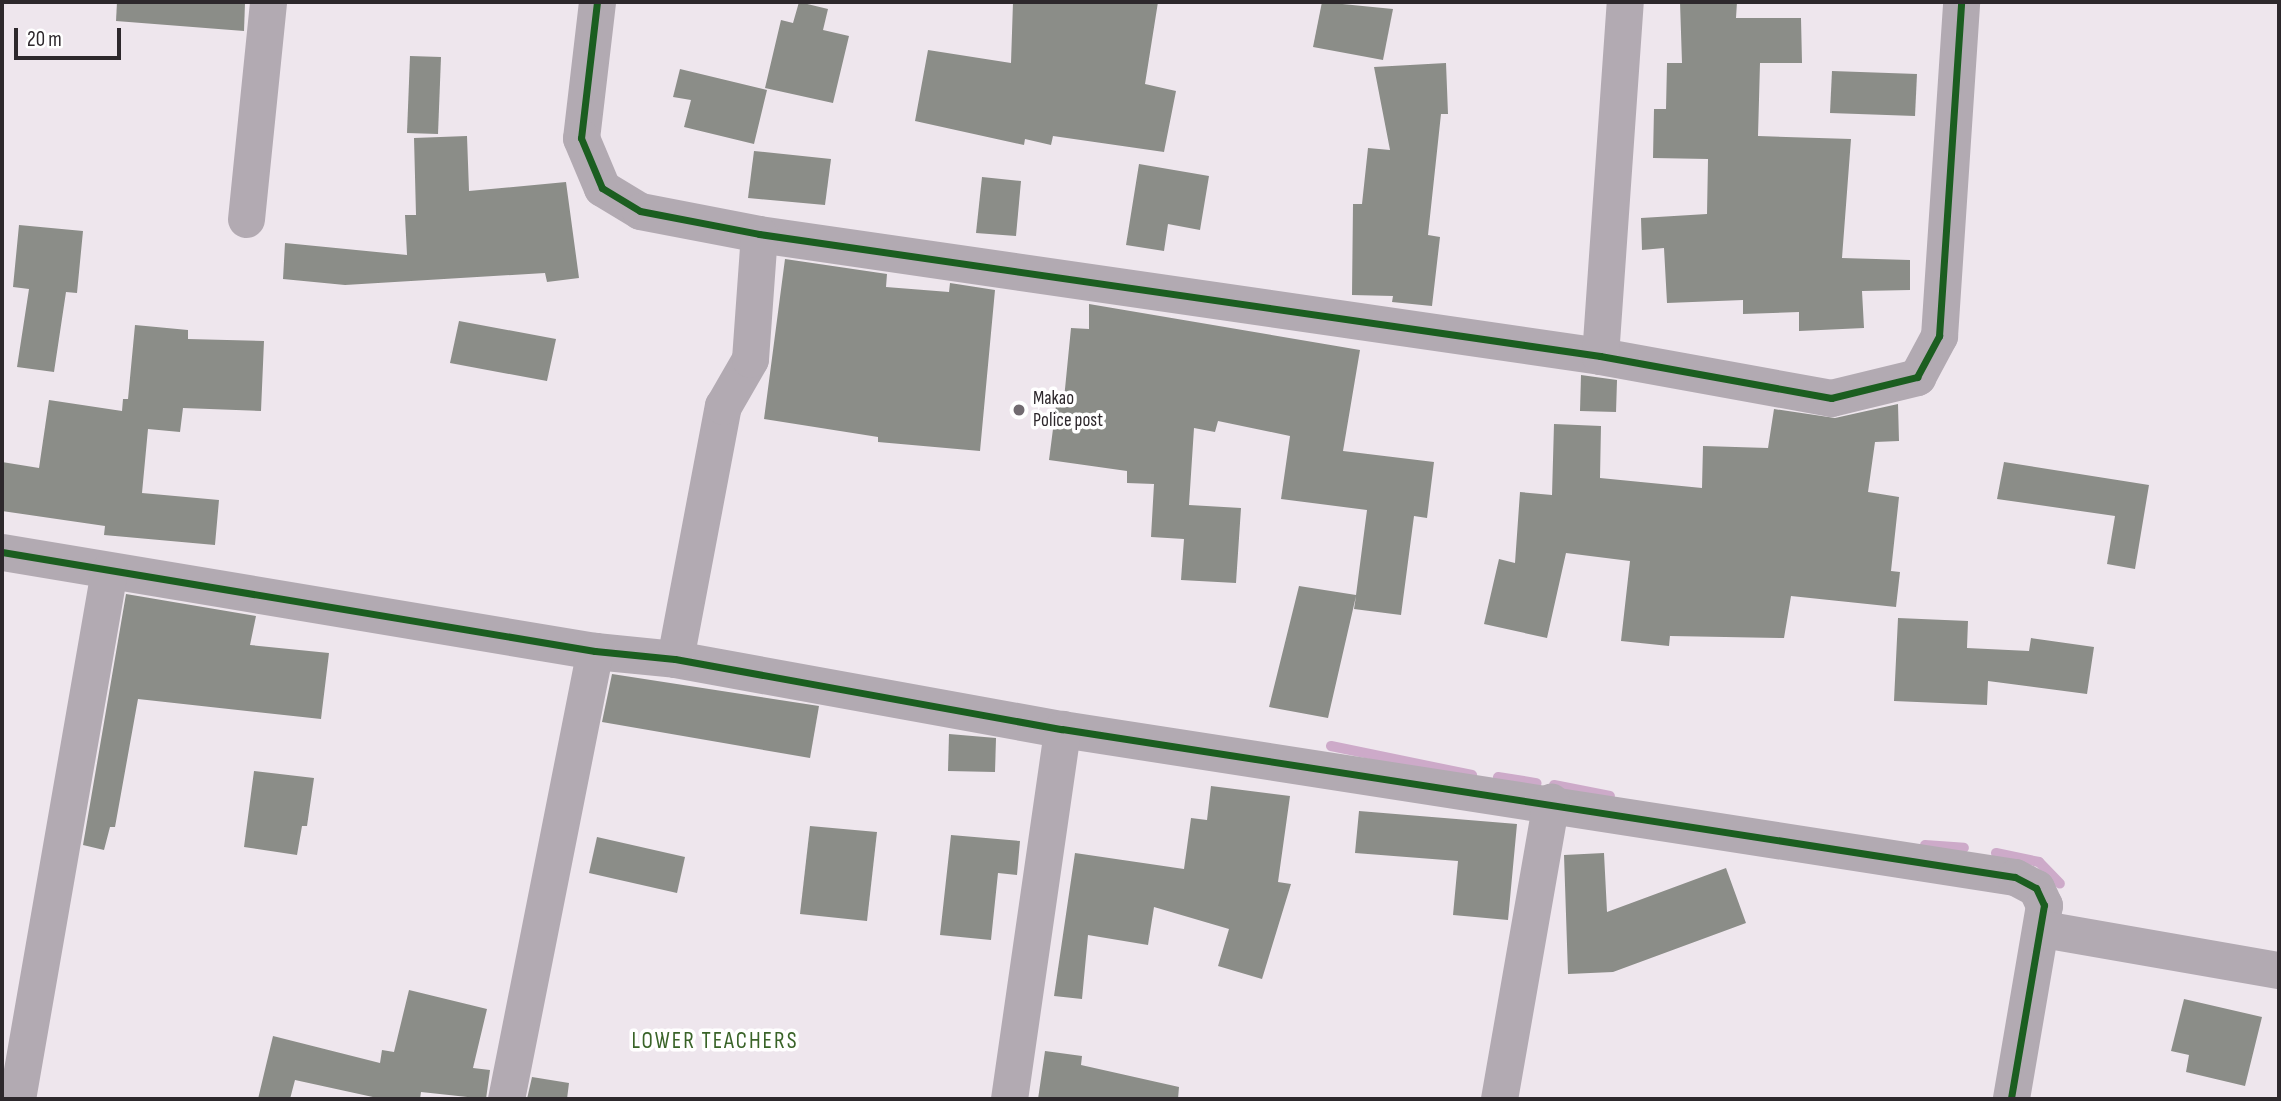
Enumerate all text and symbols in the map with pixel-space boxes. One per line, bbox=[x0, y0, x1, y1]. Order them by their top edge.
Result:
scale bar bbox=[18, 14, 124, 58]
text: 20 m bbox=[27, 27, 62, 52]
place label: Makao Police post bbox=[1033, 388, 1103, 432]
marker: Makao Police post bbox=[1011, 402, 1027, 418]
district label: LOWER TEACHERS bbox=[633, 1027, 797, 1055]

